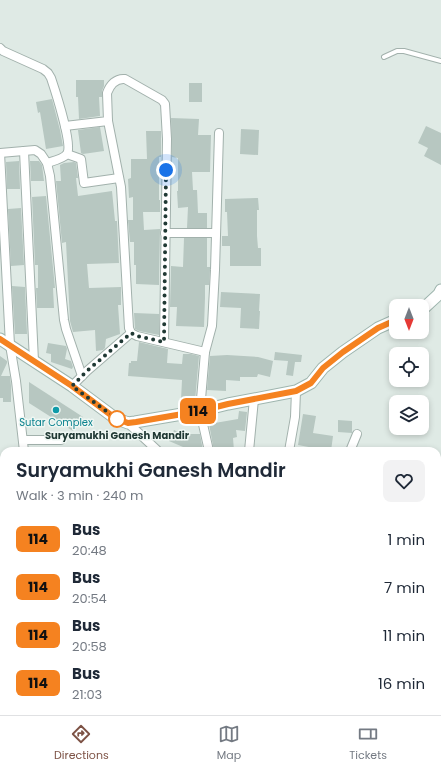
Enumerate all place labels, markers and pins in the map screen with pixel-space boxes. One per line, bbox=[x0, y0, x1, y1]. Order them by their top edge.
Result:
marker: Sutar Complex bbox=[51, 405, 61, 415]
marker: Suryamukhi Ganesh Mandir bbox=[108, 410, 126, 428]
place label: Sutar Complex bbox=[19, 415, 93, 430]
place label: Suryamukhi Ganesh Mandir bbox=[45, 428, 190, 443]

